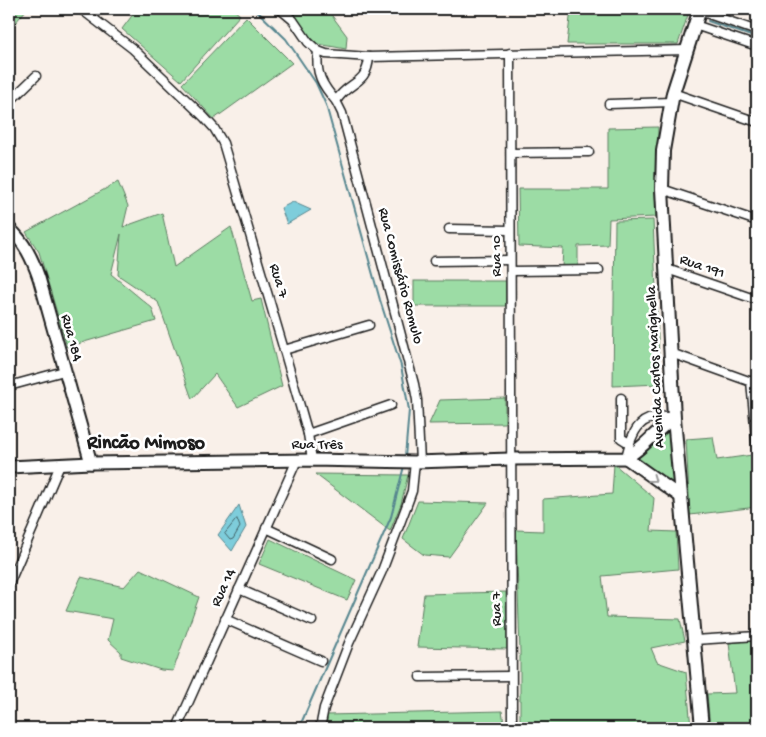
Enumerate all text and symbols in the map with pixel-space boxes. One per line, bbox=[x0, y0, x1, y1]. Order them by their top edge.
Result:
street label: Rua Comissário Romulo bbox=[373, 206, 427, 346]
street label: Rua 10 bbox=[488, 235, 506, 277]
street label: Rua 191 bbox=[677, 251, 727, 283]
street label: Rua 7 bbox=[264, 262, 292, 301]
street label: Avenida Carlos Marighella bbox=[643, 285, 669, 449]
street label: Rua 184 bbox=[56, 312, 86, 364]
district label: Rincão Mimoso bbox=[86, 433, 206, 456]
street label: Rua Três bbox=[291, 436, 343, 454]
one-way arrow bbox=[647, 473, 656, 481]
street label: Rua 14 bbox=[207, 566, 241, 610]
street label: Rua 7 bbox=[488, 591, 506, 626]

